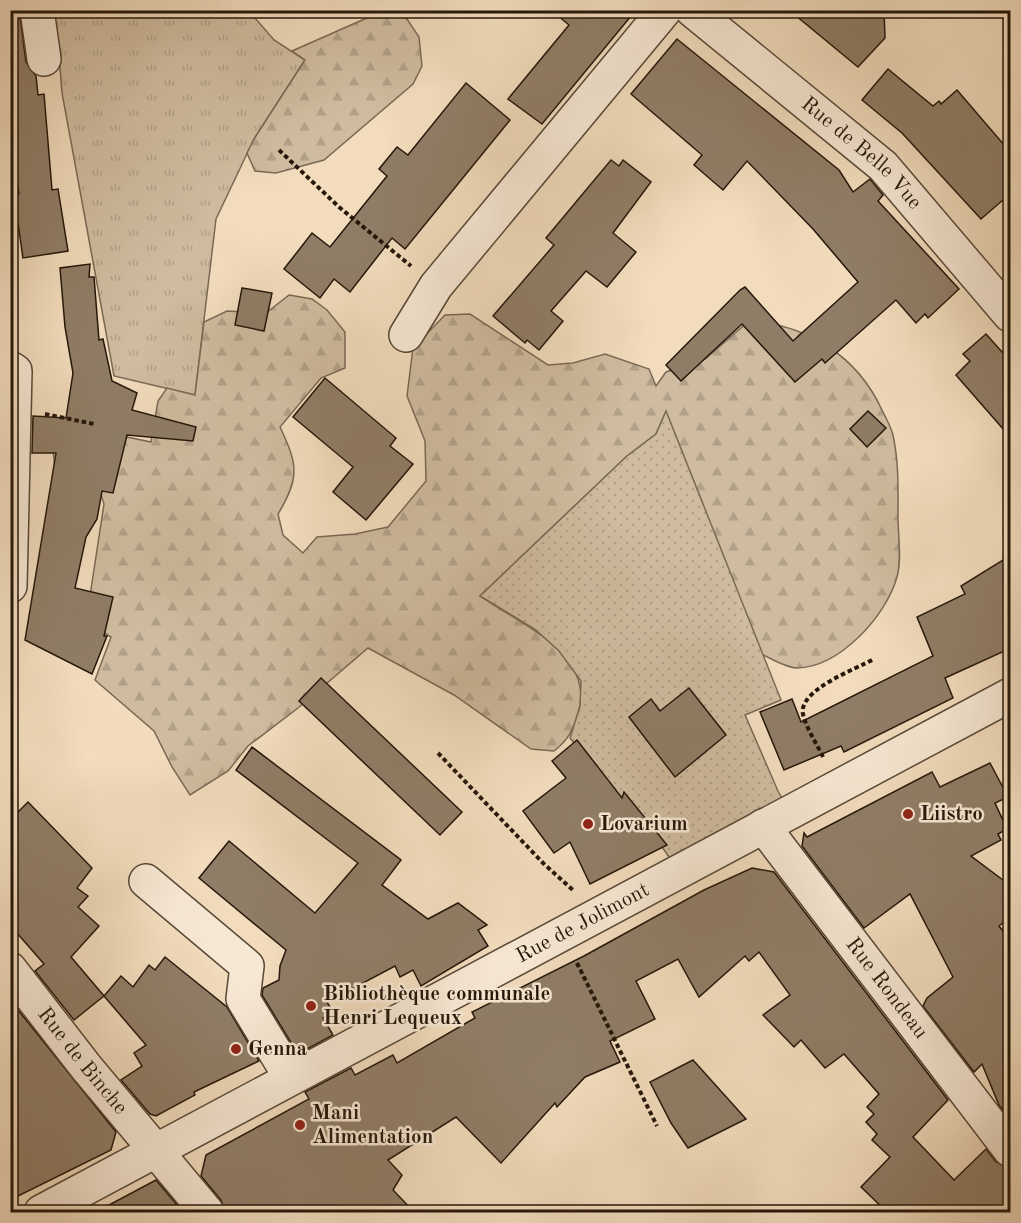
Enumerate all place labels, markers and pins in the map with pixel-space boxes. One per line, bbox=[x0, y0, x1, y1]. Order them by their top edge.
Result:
place label: Liistro bbox=[920, 804, 983, 825]
marker: Liistro bbox=[901, 807, 915, 821]
place label: Lovarium bbox=[600, 814, 688, 835]
marker: Lovarium bbox=[581, 817, 595, 831]
place label: Bibliothèque communale Henri Lequeux bbox=[323, 984, 550, 1029]
marker: Bibliothèque communale Henri Lequeux bbox=[304, 999, 318, 1013]
place label: Genna bbox=[248, 1039, 307, 1060]
marker: Genna bbox=[229, 1042, 243, 1056]
place label: Mani Alimentation bbox=[312, 1103, 433, 1148]
marker: Mani Alimentation bbox=[293, 1118, 307, 1132]

